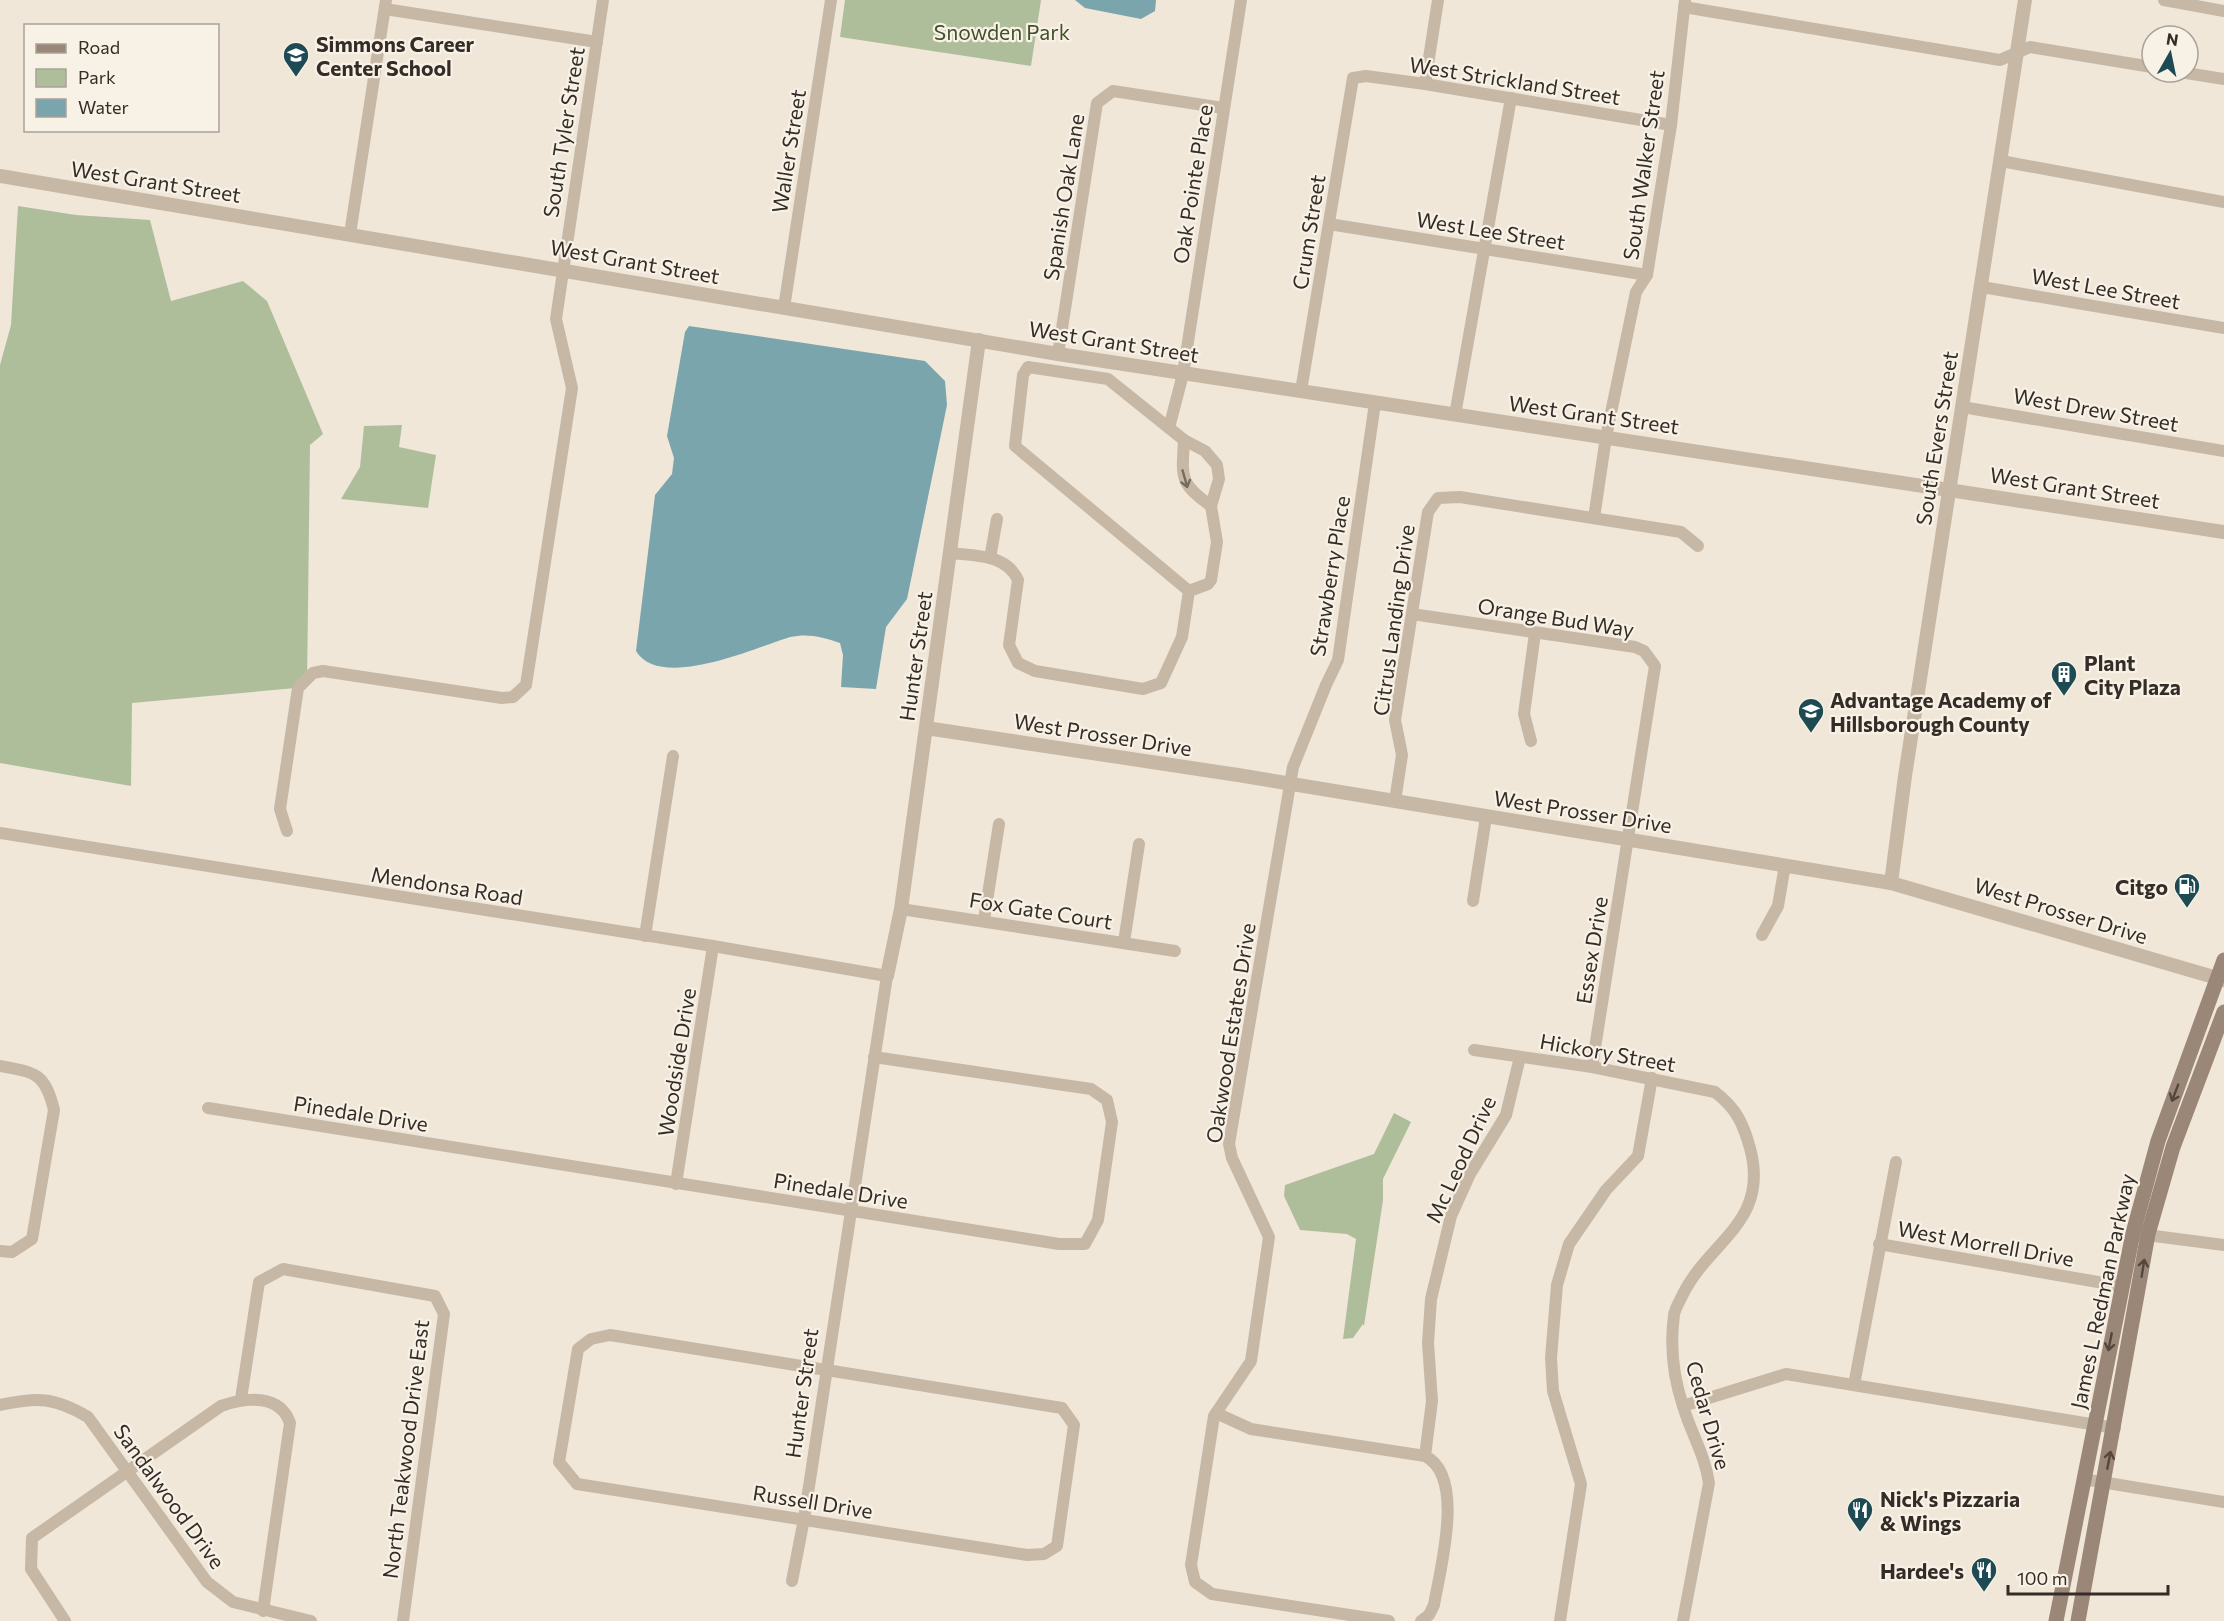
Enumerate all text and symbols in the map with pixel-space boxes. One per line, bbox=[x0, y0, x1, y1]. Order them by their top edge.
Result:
park label: Snowden Park bbox=[934, 19, 1070, 44]
legend bbox=[24, 24, 219, 132]
north arrow bbox=[2140, 24, 2200, 84]
text: N bbox=[2165, 28, 2180, 49]
place label: Simmons Career Center School bbox=[316, 31, 475, 80]
text: Road bbox=[78, 36, 120, 58]
school or university icon: Simmons Career Center School bbox=[281, 40, 311, 78]
street label: South Tyler Street bbox=[537, 45, 589, 219]
street label: West Strickland Street bbox=[1408, 51, 1622, 109]
text: Park bbox=[78, 66, 116, 88]
street label: South Walker Street bbox=[1617, 68, 1669, 262]
street label: Waller Street bbox=[766, 87, 810, 215]
text: Water bbox=[78, 96, 129, 118]
street label: Oak Pointe Place bbox=[1167, 103, 1217, 265]
street label: Spanish Oak Lane bbox=[1037, 112, 1089, 282]
street label: West Grant Street bbox=[69, 155, 243, 207]
street label: Crum Street bbox=[1287, 173, 1329, 291]
street label: West Lee Street bbox=[1415, 206, 1567, 254]
street label: West Grant Street bbox=[548, 234, 722, 288]
street label: West Lee Street bbox=[2030, 263, 2182, 313]
street label: West Grant Street bbox=[1027, 315, 1201, 367]
street label: South Evers Street bbox=[1910, 349, 1962, 527]
street label: West Drew Street bbox=[2011, 382, 2181, 436]
street label: West Grant Street bbox=[1507, 390, 1681, 438]
street label: West Grant Street bbox=[1988, 461, 2162, 513]
one-way arrow bbox=[1180, 469, 1191, 488]
street label: Strawberry Place bbox=[1304, 494, 1354, 658]
street label: Citrus Landing Drive bbox=[1367, 523, 1419, 717]
street label: Hunter Street bbox=[894, 589, 936, 723]
street label: Orange Bud Way bbox=[1476, 592, 1636, 642]
place label: Plant City Plaza bbox=[2084, 650, 2181, 699]
building icon: Plant City Plaza bbox=[2049, 659, 2079, 697]
place label: Advantage Academy of Hillsborough County bbox=[1830, 687, 2052, 736]
school or university icon: Advantage Academy of Hillsborough County bbox=[1796, 696, 1826, 734]
street label: West Prosser Drive bbox=[1012, 708, 1194, 760]
street label: West Prosser Drive bbox=[1492, 785, 1674, 837]
street label: Mendonsa Road bbox=[369, 861, 525, 909]
fuel station icon: Citgo bbox=[2172, 871, 2202, 909]
street label: West Prosser Drive bbox=[1971, 872, 2151, 948]
place label: Citgo bbox=[2115, 874, 2168, 899]
street label: Fox Gate Court bbox=[968, 886, 1114, 934]
street label: Essex Drive bbox=[1570, 894, 1612, 1006]
street label: Oakwood Estates Drive bbox=[1200, 921, 1260, 1145]
street label: Woodside Drive bbox=[652, 986, 700, 1138]
street label: Hickory Street bbox=[1538, 1028, 1678, 1076]
one-way arrow bbox=[2169, 1083, 2180, 1101]
street label: Pinedale Drive bbox=[292, 1090, 430, 1136]
street label: Mc Leod Drive bbox=[1420, 1092, 1500, 1226]
street label: Pinedale Drive bbox=[772, 1167, 910, 1213]
street label: James L Redman Parkway bbox=[2065, 1171, 2139, 1411]
street label: West Morrell Drive bbox=[1896, 1215, 2076, 1271]
one-way arrow bbox=[2138, 1259, 2149, 1279]
street label: North Teakwood Drive East bbox=[377, 1318, 433, 1580]
street label: Hunter Street bbox=[780, 1326, 822, 1460]
one-way arrow bbox=[2104, 1331, 2115, 1351]
street label: Cedar Drive bbox=[1682, 1358, 1736, 1472]
street label: Sandalwood Drive bbox=[109, 1419, 231, 1573]
one-way arrow bbox=[2104, 1451, 2115, 1471]
street label: Russell Drive bbox=[751, 1479, 875, 1523]
place label: Nick's Pizzaria & Wings bbox=[1880, 1486, 2020, 1535]
restaurant icon: Nick's Pizzaria & Wings bbox=[1845, 1495, 1875, 1533]
restaurant icon: Hardee's bbox=[1969, 1555, 1999, 1593]
place label: Hardee's bbox=[1880, 1558, 1964, 1583]
scale bar bbox=[2008, 1558, 2168, 1596]
text: 100 m bbox=[2017, 1567, 2067, 1589]

